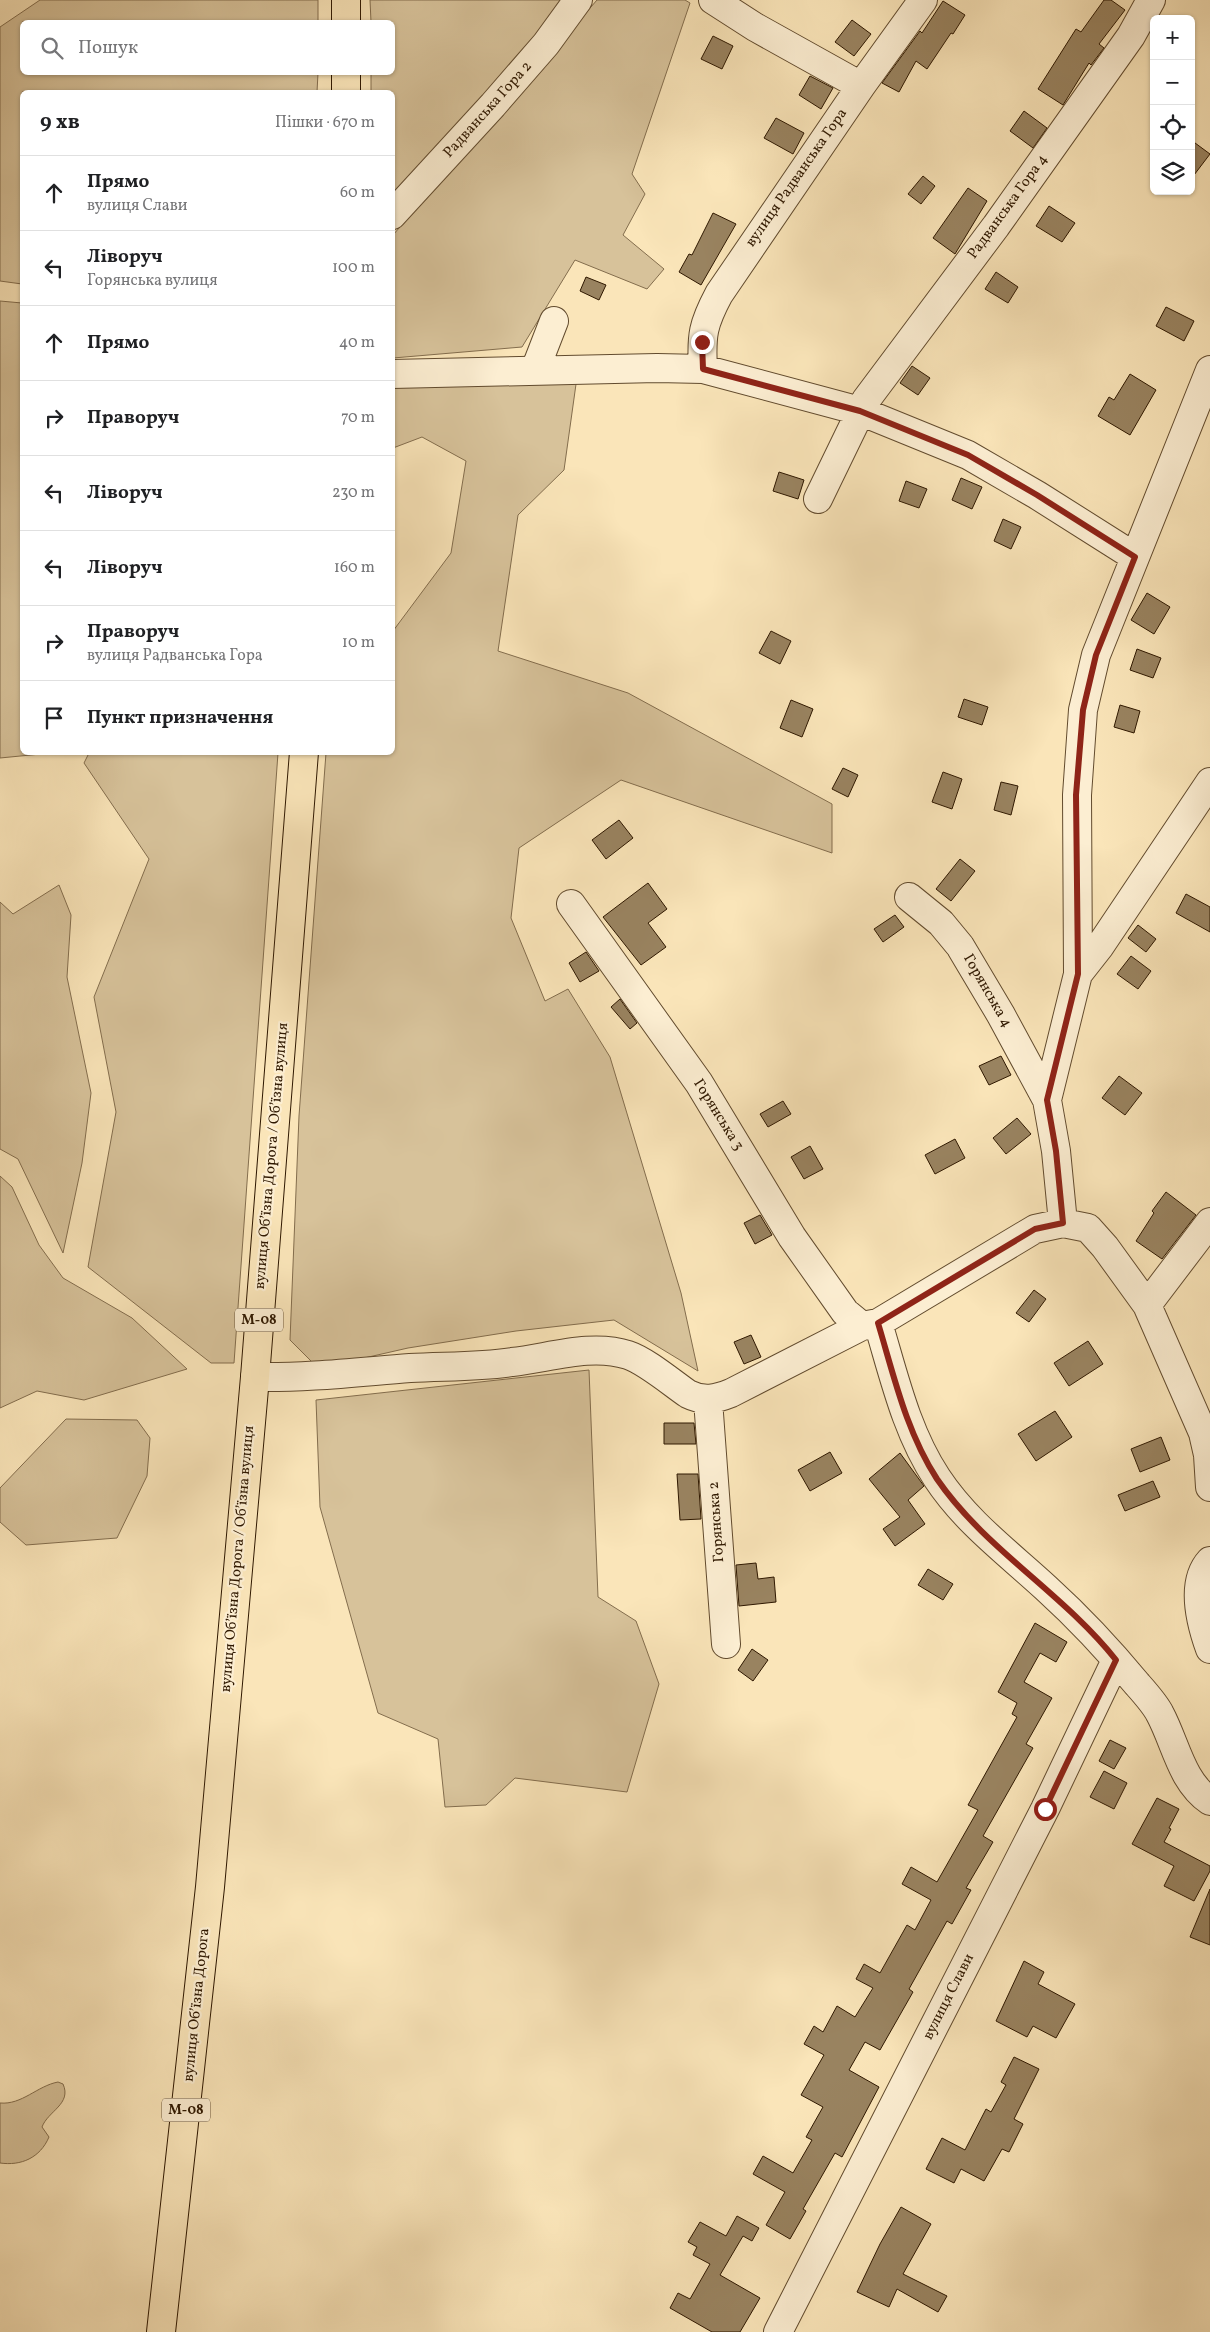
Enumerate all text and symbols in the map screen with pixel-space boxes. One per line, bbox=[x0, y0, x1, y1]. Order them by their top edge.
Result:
map controls bbox=[1150, 15, 1195, 195]
button: + bbox=[1150, 15, 1195, 60]
search box bbox=[20, 20, 395, 75]
icon: search bbox=[38, 34, 66, 62]
text: Пошук bbox=[78, 35, 138, 61]
street label: Радванська Гора 2 bbox=[439, 57, 537, 163]
button: − bbox=[1150, 60, 1195, 105]
street label: вулиця Радванська Гора bbox=[741, 104, 853, 252]
button: locate bbox=[1150, 105, 1195, 150]
text: 9 хв bbox=[40, 108, 80, 137]
text: Пішки · 670 m bbox=[275, 112, 375, 134]
street label: Радванська Гора 4 bbox=[963, 150, 1053, 264]
button: layers bbox=[1150, 150, 1195, 195]
text: Прямо bbox=[87, 169, 149, 195]
icon: ahead bbox=[40, 179, 68, 207]
text: 60 m bbox=[340, 182, 375, 204]
text: вулиця Слави bbox=[87, 195, 188, 217]
text: Ліворуч bbox=[87, 244, 162, 270]
icon: left bbox=[40, 254, 68, 282]
text: 100 m bbox=[332, 257, 375, 279]
text: Горянська вулиця bbox=[87, 270, 217, 292]
icon: ahead bbox=[40, 329, 68, 357]
text: Прямо bbox=[87, 330, 149, 356]
route end bbox=[691, 331, 714, 354]
text: 40 m bbox=[339, 332, 375, 354]
icon: right bbox=[40, 404, 68, 432]
text: Праворуч bbox=[87, 405, 179, 431]
text: 70 m bbox=[341, 407, 375, 429]
icon: left bbox=[40, 479, 68, 507]
text: Ліворуч bbox=[87, 480, 162, 506]
text: 230 m bbox=[332, 482, 375, 504]
icon: left bbox=[40, 554, 68, 582]
text: Ліворуч bbox=[87, 555, 162, 581]
text: 160 m bbox=[334, 557, 375, 579]
text: Праворуч bbox=[87, 619, 179, 645]
icon: right bbox=[40, 629, 68, 657]
text: 10 m bbox=[342, 632, 375, 654]
text: вулиця Радванська Гора bbox=[87, 645, 263, 667]
icon: arrive bbox=[40, 704, 68, 732]
text: Пункт призначення bbox=[87, 705, 273, 731]
street label: Горянська 4 bbox=[957, 950, 1017, 1032]
street label: вулиця Обʼїзна Дорога / Обʼїзна вулиця bbox=[250, 1022, 294, 1290]
street label: Горянська 3 bbox=[688, 1075, 748, 1155]
road number: М-08 bbox=[235, 1308, 283, 1332]
street label: вулиця Обʼїзна Дорога / Обʼїзна вулиця bbox=[216, 1425, 260, 1693]
street label: Горянська 2 bbox=[704, 1481, 730, 1563]
route start bbox=[1034, 1798, 1057, 1821]
street label: вулиця Обʼїзна Дорога bbox=[178, 1927, 216, 2083]
street label: вулиця Слави bbox=[918, 1950, 980, 2044]
road number: М-08 bbox=[162, 2098, 210, 2122]

